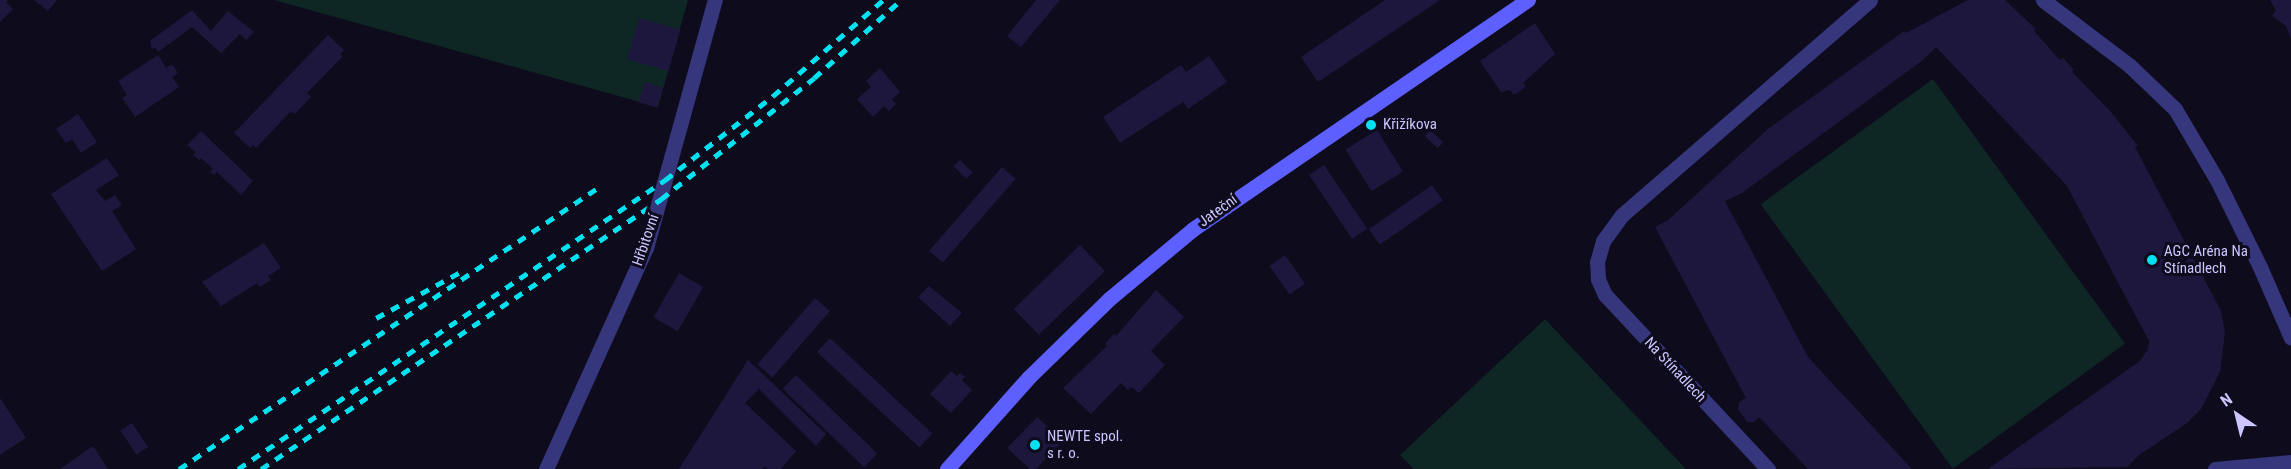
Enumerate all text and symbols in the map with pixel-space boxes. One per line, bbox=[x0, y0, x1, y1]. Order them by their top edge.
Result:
place label: Křižíkova bbox=[1383, 116, 1437, 134]
marker: Křižíkova bbox=[1364, 118, 1378, 132]
street label: Jateční bbox=[1195, 191, 1241, 231]
street label: Hřbitovní bbox=[629, 212, 663, 268]
place label: AGC Aréna Na Stínadlech bbox=[2164, 242, 2248, 277]
marker: AGC Aréna Na Stínadlech bbox=[2145, 253, 2159, 267]
street label: Na Stínadlech bbox=[1640, 334, 1710, 406]
north arrow bbox=[2207, 385, 2267, 445]
text: N bbox=[2217, 389, 2236, 410]
place label: NEWTE spol. s r. o. bbox=[1047, 427, 1123, 462]
marker: NEWTE spol. s r. o. bbox=[1028, 438, 1042, 452]

